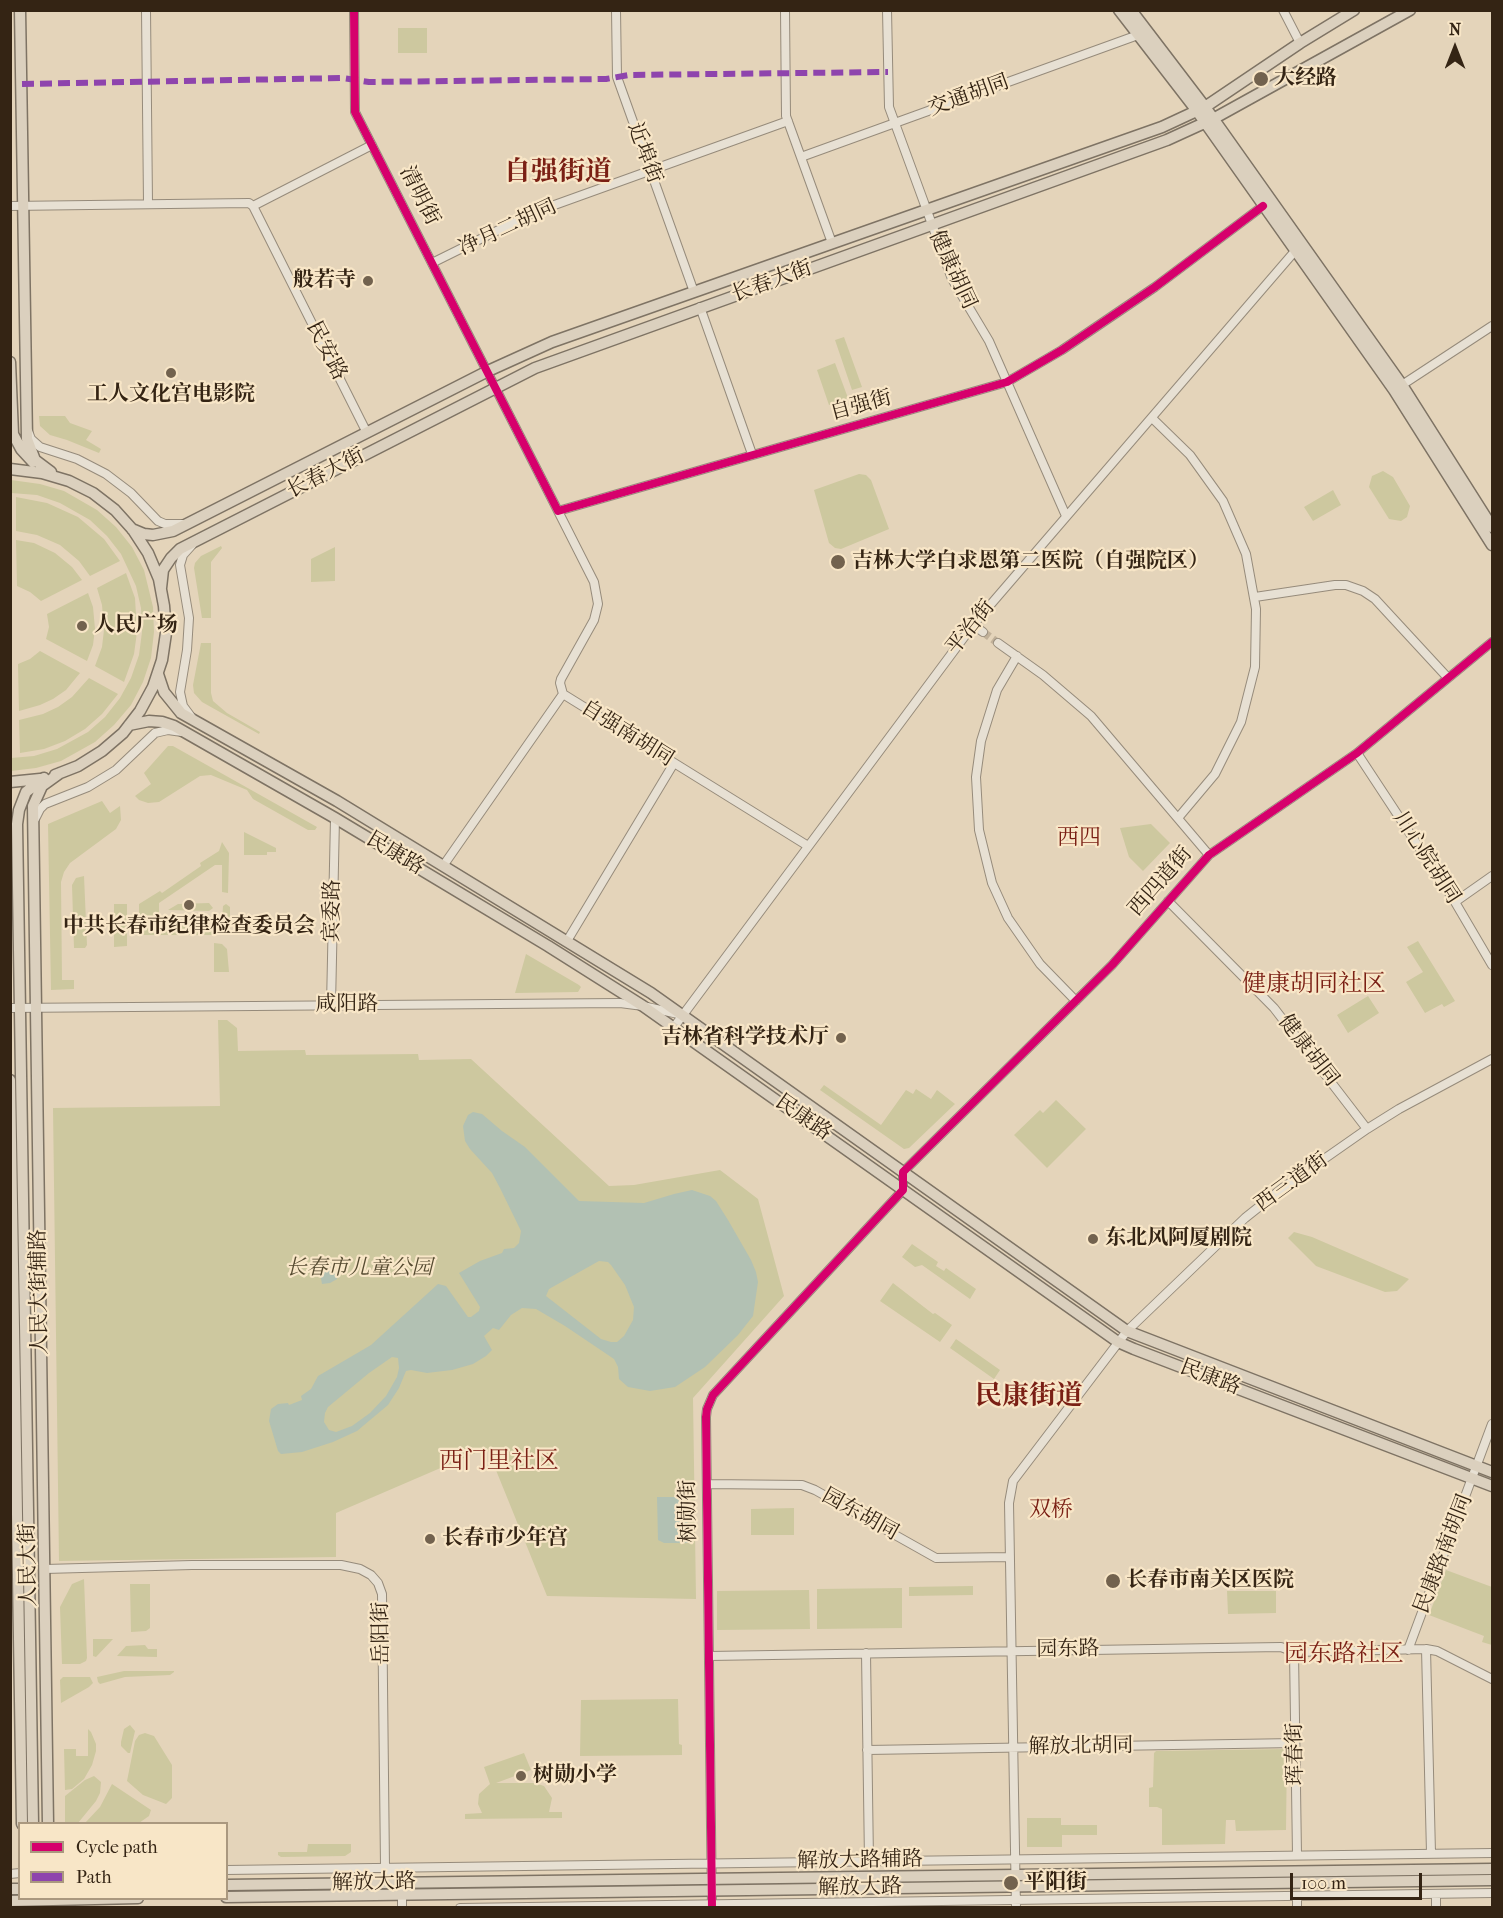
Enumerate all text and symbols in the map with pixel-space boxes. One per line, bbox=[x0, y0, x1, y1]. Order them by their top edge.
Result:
north arrow bbox=[1425, 18, 1485, 78]
text: N bbox=[1449, 20, 1461, 39]
place label: 大经路 bbox=[1274, 66, 1337, 92]
street label: 交通胡同 bbox=[925, 70, 1013, 122]
marker: 大经路 bbox=[1252, 70, 1270, 88]
street label: 近埠街 bbox=[621, 119, 667, 187]
district label: 自强街道 bbox=[504, 157, 612, 189]
street label: 清明街 bbox=[393, 162, 445, 230]
street label: 净月二胡同 bbox=[455, 194, 561, 262]
street label: 健康胡同 bbox=[923, 227, 981, 313]
street label: 长春大街 bbox=[728, 256, 816, 308]
place label: 般若寺 bbox=[293, 268, 356, 294]
marker: 般若寺 bbox=[361, 274, 375, 288]
street label: 民安路 bbox=[300, 317, 352, 385]
marker: 工人文化宫电影院 bbox=[164, 366, 178, 380]
place label: 工人文化宫电影院 bbox=[87, 382, 255, 408]
street label: 自强街 bbox=[827, 386, 895, 426]
street label: 长春大街 bbox=[283, 444, 369, 504]
place label: 吉林大学白求恩第二医院（自强院区） bbox=[852, 549, 1209, 575]
marker: 吉林大学白求恩第二医院（自强院区） bbox=[829, 553, 847, 571]
street label: 平治街 bbox=[941, 596, 1001, 660]
place label: 人民广场 bbox=[94, 613, 178, 639]
marker: 人民广场 bbox=[75, 619, 89, 633]
street label: 自强南胡同 bbox=[576, 695, 678, 773]
street label: 川心院胡同 bbox=[1387, 807, 1465, 909]
district label: 西四 bbox=[1057, 826, 1101, 852]
street label: 民康路 bbox=[362, 827, 428, 881]
street label: 西四道街 bbox=[1124, 842, 1198, 922]
street label: 宾委路 bbox=[320, 879, 346, 943]
marker: 中共长春市纪律检查委员会 bbox=[182, 898, 196, 912]
place label: 中共长春市纪律检查委员会 bbox=[63, 914, 315, 940]
district label: 健康胡同社区 bbox=[1242, 971, 1386, 999]
street label: 咸阳路 bbox=[316, 992, 378, 1018]
street label: 健康胡同 bbox=[1272, 1010, 1344, 1092]
place label: 吉林省科学技术厅 bbox=[661, 1025, 829, 1051]
marker: 吉林省科学技术厅 bbox=[834, 1031, 848, 1045]
street label: 民康路 bbox=[770, 1090, 836, 1146]
street label: 西三道街 bbox=[1251, 1148, 1333, 1218]
place label: 东北风阿厦剧院 bbox=[1105, 1226, 1252, 1252]
street label: 人民大街辅路 bbox=[26, 1229, 54, 1355]
marker: 东北风阿厦剧院 bbox=[1086, 1232, 1100, 1246]
park label: 长春市儿童公园 bbox=[286, 1256, 432, 1282]
street label: 民康路 bbox=[1176, 1355, 1244, 1401]
district label: 民康街道 bbox=[975, 1381, 1083, 1413]
district label: 西门里社区 bbox=[439, 1448, 559, 1476]
street label: 树勋街 bbox=[676, 1479, 702, 1543]
street label: 园东胡同 bbox=[817, 1484, 903, 1546]
street label: 民康路南胡同 bbox=[1410, 1491, 1478, 1617]
district label: 双桥 bbox=[1029, 1498, 1073, 1524]
street label: 人民大街 bbox=[16, 1523, 42, 1607]
place label: 长春市少年宫 bbox=[442, 1526, 568, 1552]
marker: 长春市少年宫 bbox=[423, 1532, 437, 1546]
place label: 长春市南关区医院 bbox=[1126, 1568, 1294, 1594]
marker: 长春市南关区医院 bbox=[1104, 1572, 1122, 1590]
street label: 岳阳街 bbox=[369, 1601, 395, 1665]
street label: 园东路 bbox=[1036, 1637, 1100, 1663]
district label: 园东路社区 bbox=[1284, 1641, 1404, 1669]
street label: 珲春街 bbox=[1283, 1722, 1309, 1786]
street label: 解放北胡同 bbox=[1028, 1733, 1134, 1761]
place label: 树勋小学 bbox=[533, 1763, 617, 1789]
marker: 树勋小学 bbox=[514, 1769, 528, 1783]
legend bbox=[18, 1822, 228, 1900]
text: Cycle path bbox=[76, 1837, 157, 1858]
street label: 解放大路辅路 bbox=[797, 1847, 923, 1875]
scale bar bbox=[1293, 1861, 1425, 1899]
text: Path bbox=[76, 1867, 112, 1888]
street label: 解放大路 bbox=[332, 1870, 416, 1896]
place label: 平阳街 bbox=[1024, 1870, 1087, 1896]
text: 100 m bbox=[1301, 1873, 1346, 1894]
marker: 平阳街 bbox=[1002, 1874, 1020, 1892]
street label: 解放大路 bbox=[818, 1875, 902, 1901]

